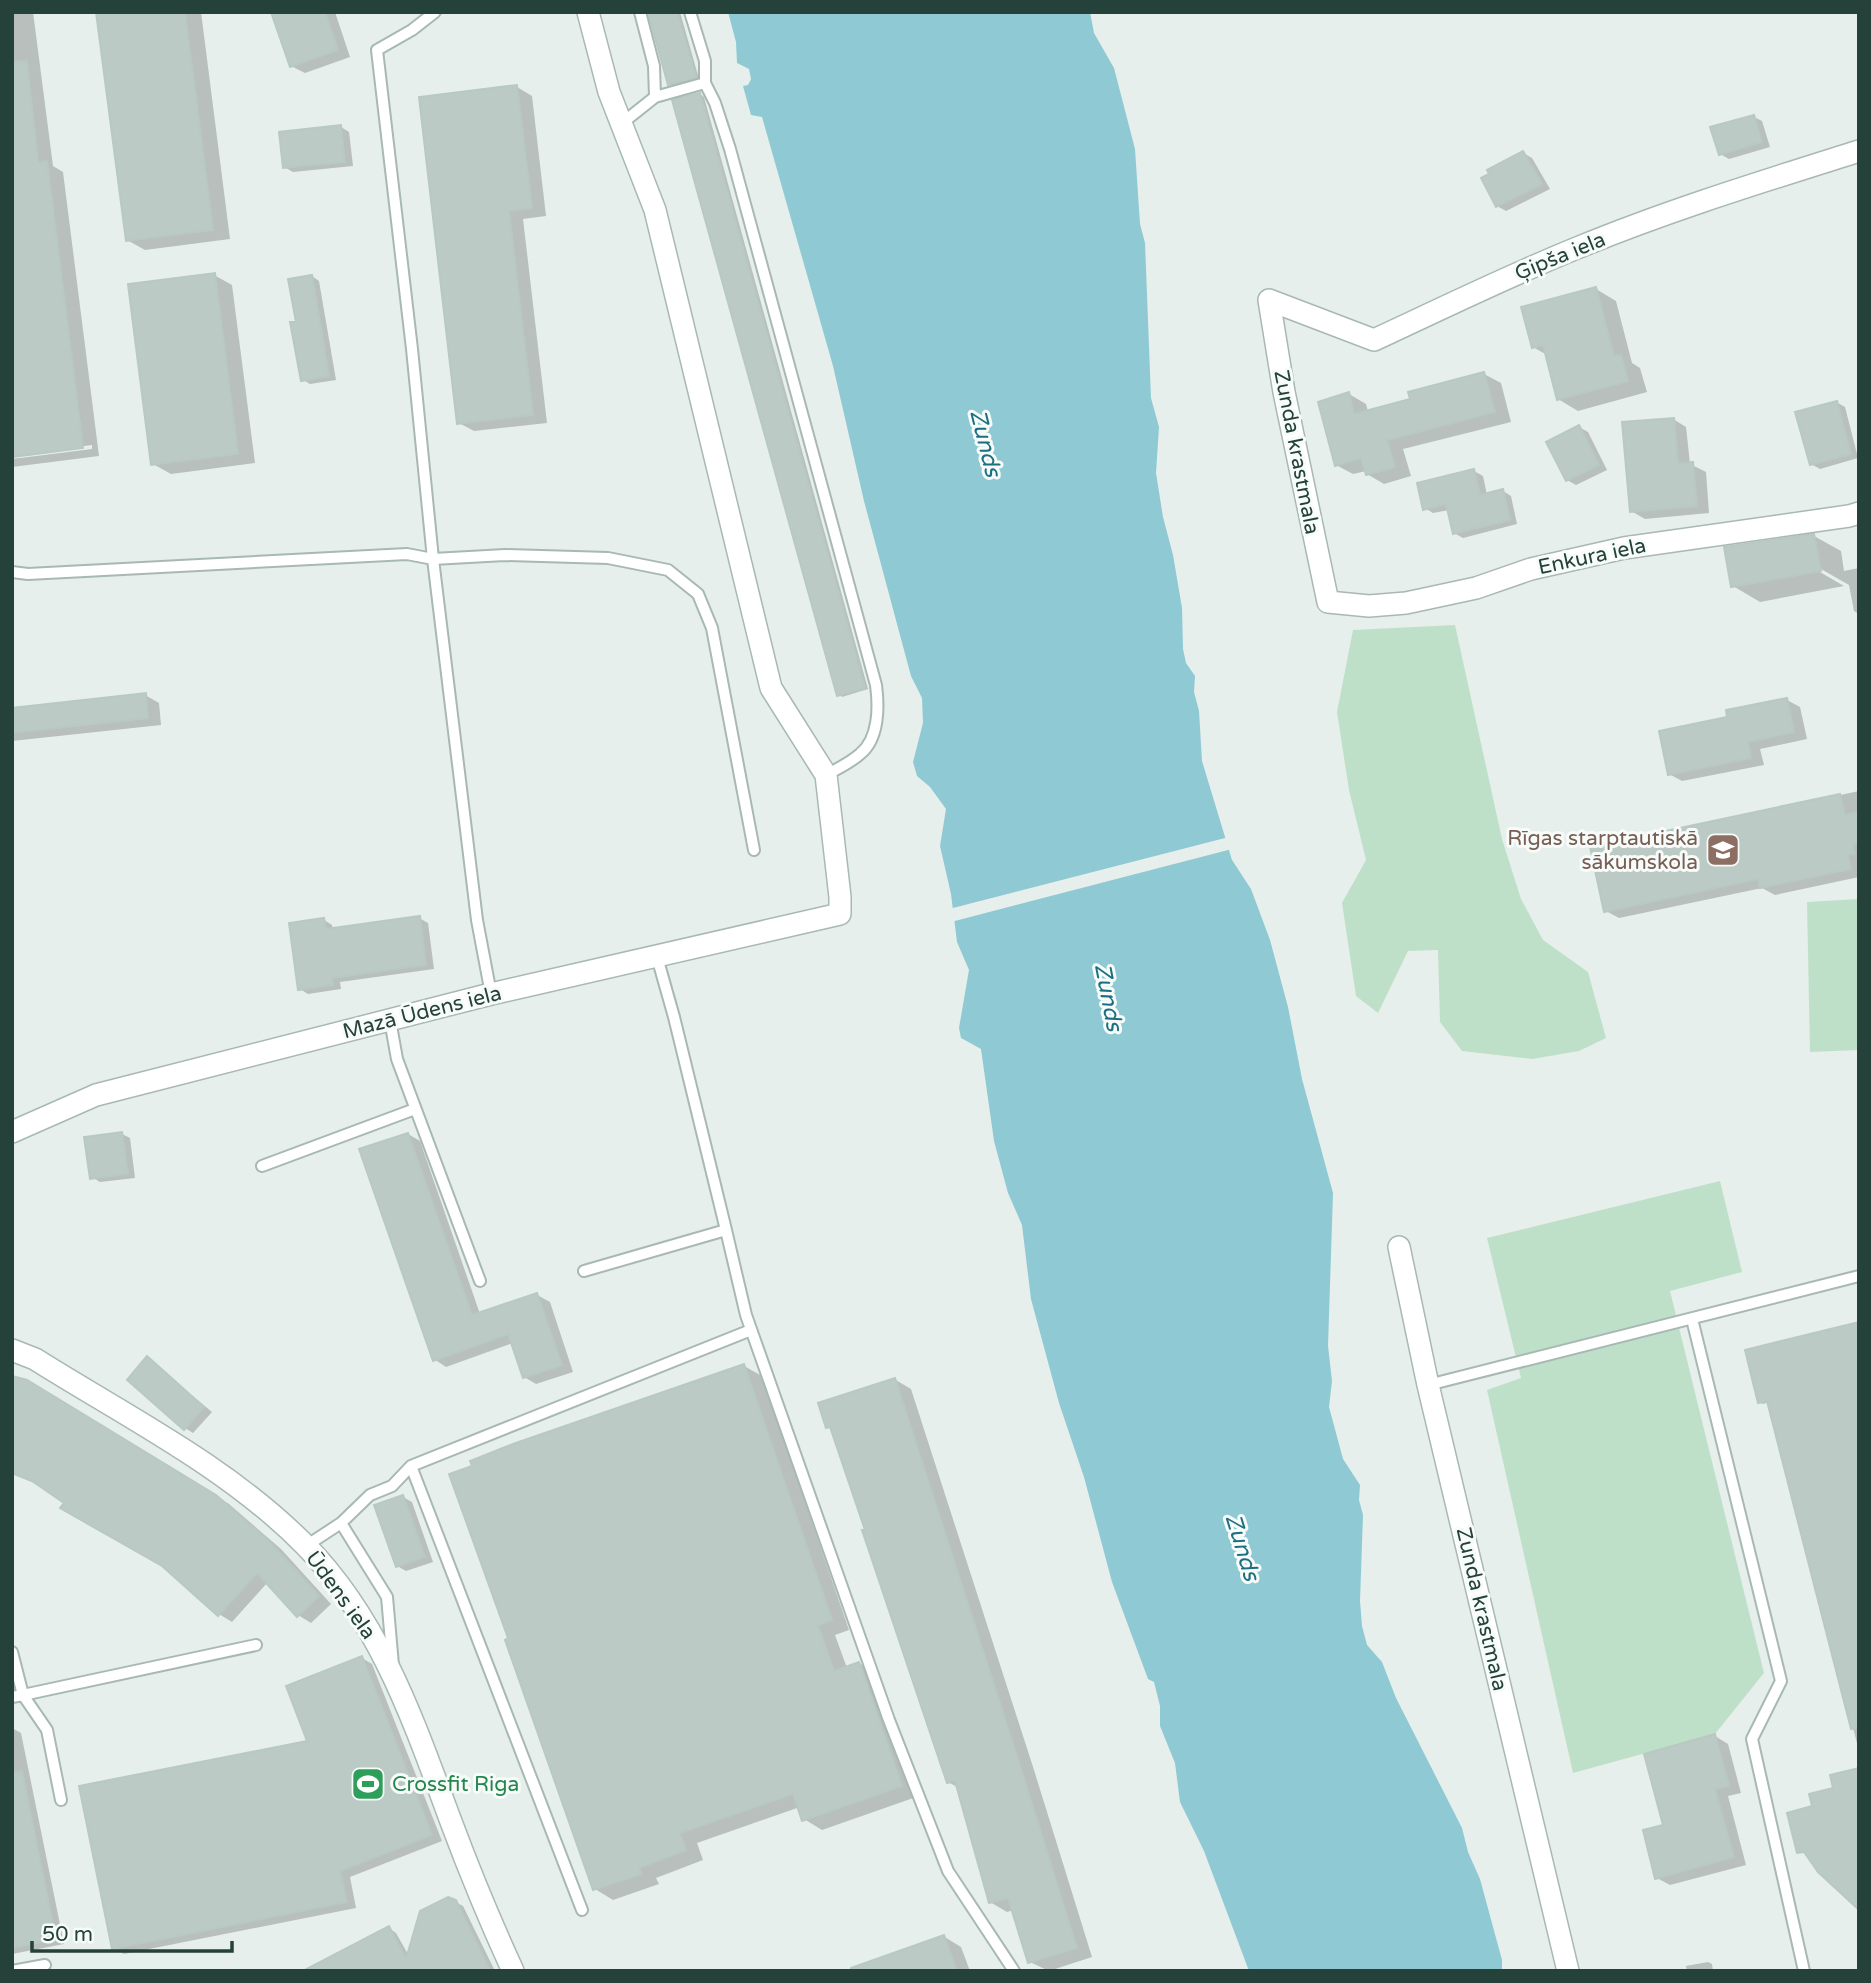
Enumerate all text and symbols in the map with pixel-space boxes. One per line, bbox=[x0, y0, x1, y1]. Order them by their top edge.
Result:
street label: Ģipša iela bbox=[1511, 227, 1609, 286]
street label: Zunda krastmala bbox=[1268, 368, 1325, 536]
water label: Zunds bbox=[963, 407, 1007, 482]
street label: Enkura iela bbox=[1536, 533, 1648, 580]
place label: Rīgas starptautiskā sākumskola bbox=[1507, 826, 1698, 875]
school or university icon: Rīgas starptautiskā sākumskola bbox=[1704, 831, 1742, 869]
water label: Zunds bbox=[1088, 961, 1129, 1035]
street label: Mazā Ūdens iela bbox=[340, 981, 504, 1044]
water label: Zunds bbox=[1219, 1511, 1266, 1586]
street label: Zunda krastmala bbox=[1451, 1525, 1512, 1693]
street label: Ūdens iela bbox=[300, 1546, 381, 1644]
sports icon: Crossfit Riga bbox=[349, 1765, 387, 1803]
place label: Crossfit Riga bbox=[392, 1772, 519, 1797]
scale bar bbox=[32, 1910, 231, 1954]
text: 50 m bbox=[42, 1922, 93, 1947]

